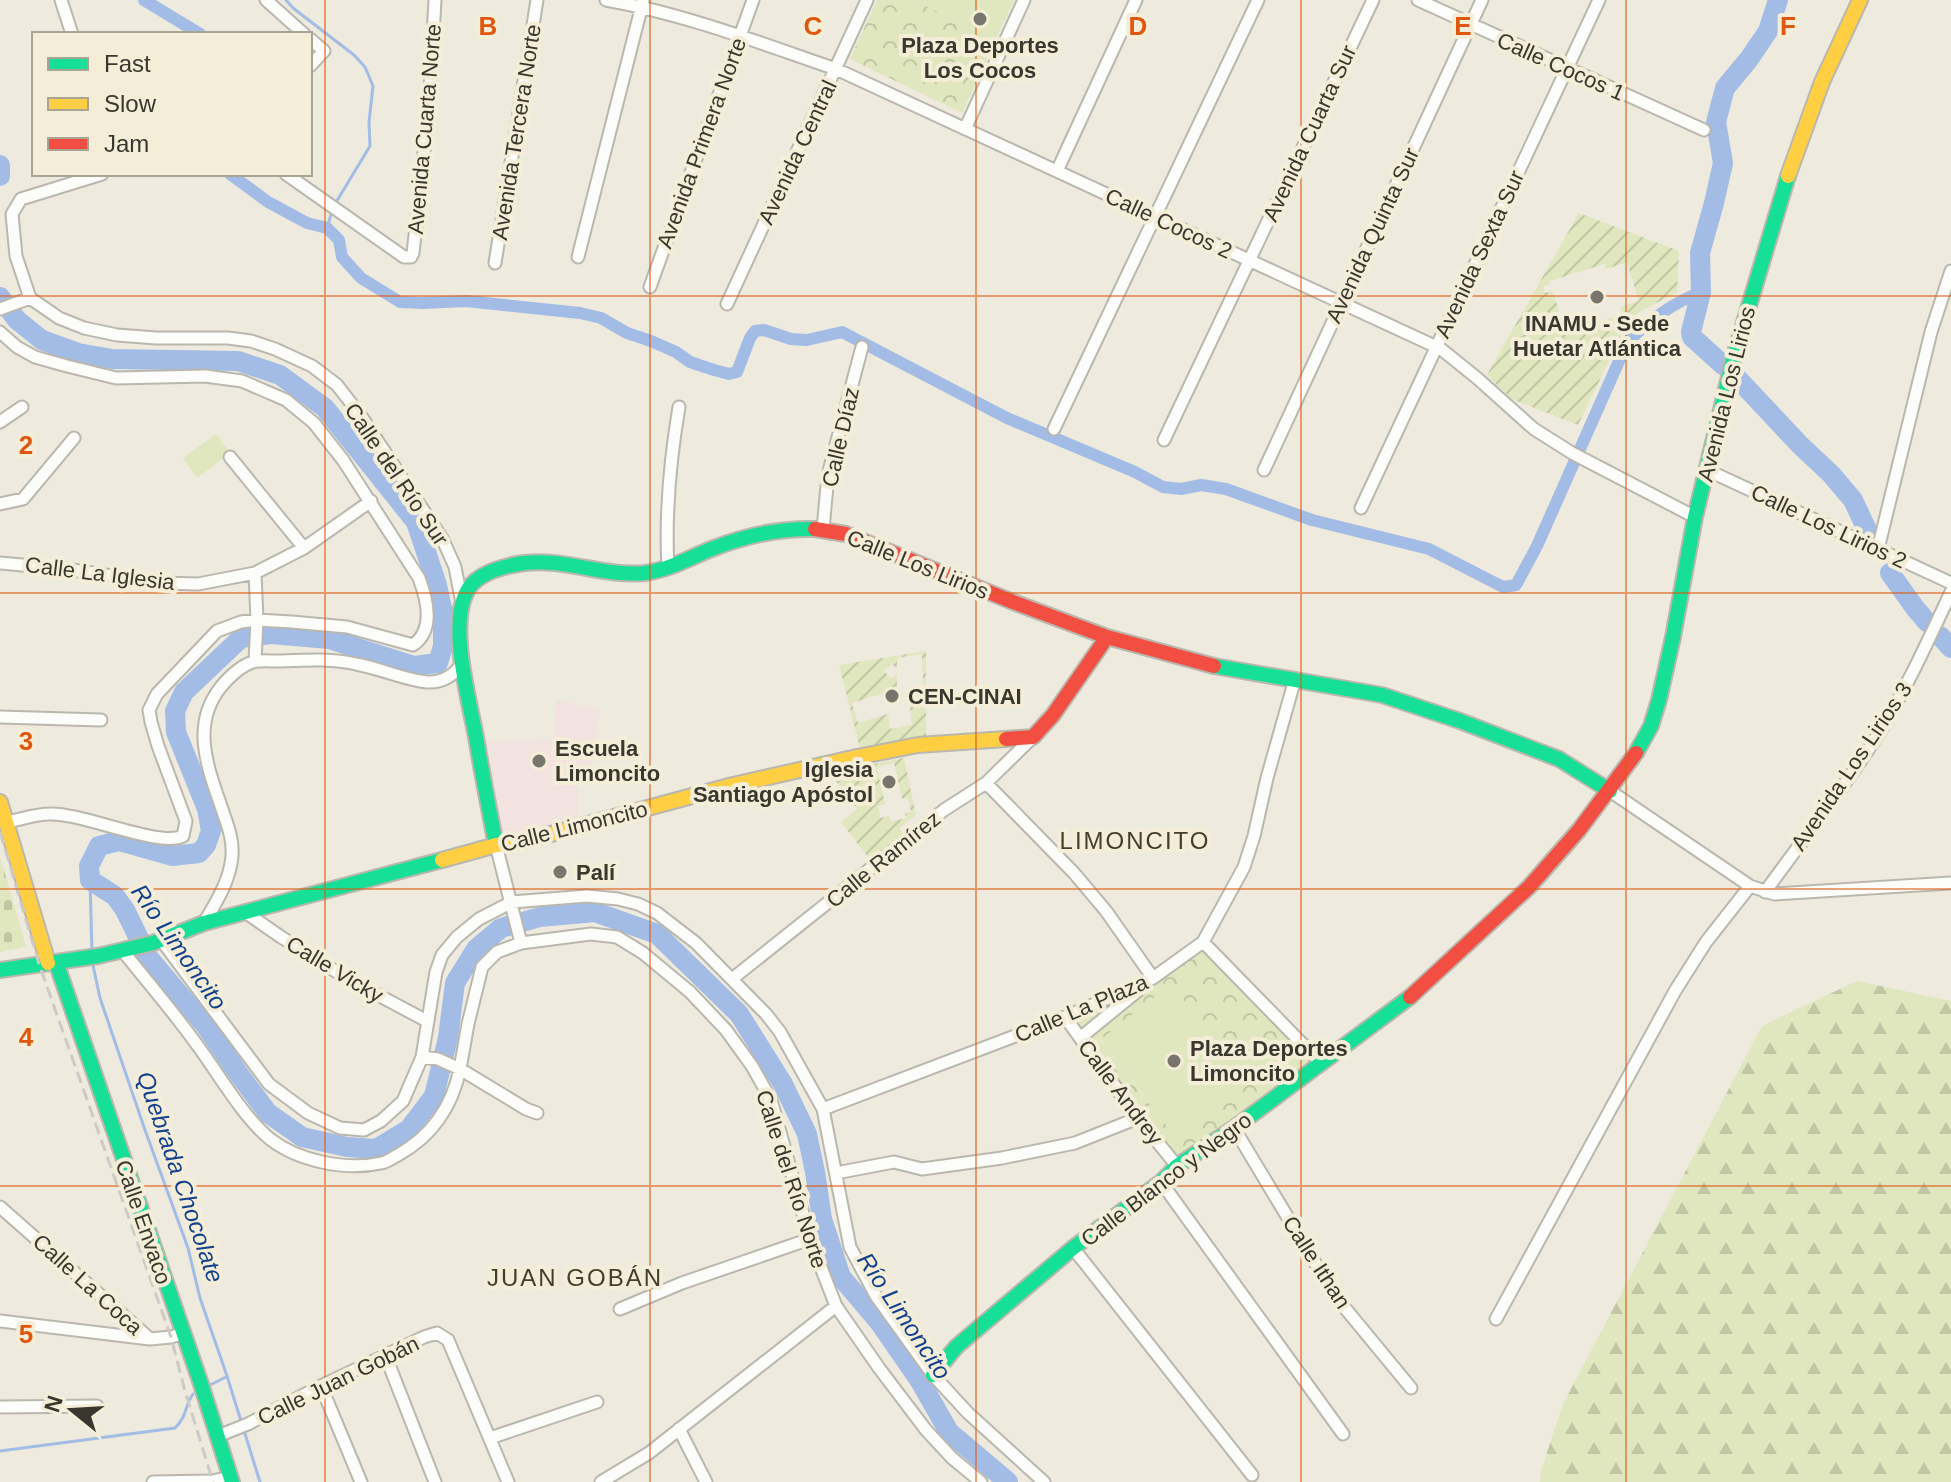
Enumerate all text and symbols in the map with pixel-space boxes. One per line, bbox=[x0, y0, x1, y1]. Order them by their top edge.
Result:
marker: Plaza Deportes Los Cocos bbox=[971, 10, 989, 28]
text: B bbox=[479, 11, 497, 41]
text: C bbox=[804, 11, 823, 41]
text: D bbox=[1129, 11, 1147, 41]
text: E bbox=[1454, 11, 1472, 41]
text: F bbox=[1780, 11, 1796, 41]
street label: Avenida Tercera Norte bbox=[487, 22, 546, 242]
street label: Avenida Cuarta Norte bbox=[403, 23, 446, 235]
street label: Calle Cocos 1 bbox=[1493, 27, 1628, 106]
legend bbox=[32, 32, 312, 176]
place label: Plaza Deportes Los Cocos bbox=[901, 33, 1059, 83]
street label: Avenida Primera Norte bbox=[652, 35, 751, 252]
street label: Avenida Cuarta Sur bbox=[1258, 41, 1361, 225]
text: Fast bbox=[104, 50, 151, 77]
street label: Avenida Central bbox=[753, 76, 842, 228]
text: Slow bbox=[104, 90, 157, 117]
text: Jam bbox=[104, 130, 149, 157]
street label: Avenida Quinta Sur bbox=[1321, 144, 1424, 327]
street label: Avenida Sexta Sur bbox=[1430, 167, 1529, 342]
street label: Calle Cocos 2 bbox=[1101, 183, 1236, 264]
marker: INAMU - Sede Huetar Atlántica bbox=[1588, 288, 1606, 306]
street label: Avenida Los Lirios bbox=[1693, 304, 1760, 484]
place label: INAMU - Sede Huetar Atlántica bbox=[1513, 311, 1682, 361]
street label: Calle Díaz bbox=[817, 385, 864, 489]
street label: Calle del Río Sur bbox=[340, 398, 453, 550]
text: 2 bbox=[19, 430, 33, 460]
street label: Calle Los Lirios 2 bbox=[1747, 479, 1911, 573]
street label: Calle Los Lirios bbox=[843, 525, 992, 604]
street label: Calle La Iglesia bbox=[24, 552, 177, 595]
street label: Avenida Los Lirios 3 bbox=[1786, 677, 1917, 855]
place label: CEN-CINAI bbox=[908, 684, 1022, 709]
marker: CEN-CINAI bbox=[883, 687, 901, 705]
text: 3 bbox=[19, 726, 33, 756]
place label: Escuela Limoncito bbox=[555, 736, 660, 786]
marker: Escuela Limoncito bbox=[530, 752, 548, 770]
place label: Iglesia Santiago Apóstol bbox=[693, 757, 874, 807]
marker: Iglesia Santiago Apóstol bbox=[880, 773, 898, 791]
street label: Calle Limoncito bbox=[498, 796, 650, 857]
street label: Calle Ramírez bbox=[821, 806, 945, 913]
district label: LIMONCITO bbox=[1060, 827, 1210, 854]
place label: Palí bbox=[576, 860, 616, 885]
marker: Palí bbox=[551, 863, 569, 881]
water label: Río Limoncito bbox=[126, 879, 233, 1015]
street label: Calle Vicky bbox=[282, 931, 388, 1008]
street label: Calle La Plaza bbox=[1011, 969, 1152, 1048]
text: 4 bbox=[19, 1022, 34, 1052]
street label: Calle Andrey bbox=[1073, 1035, 1168, 1150]
place label: Plaza Deportes Limoncito bbox=[1190, 1036, 1348, 1086]
marker: Plaza Deportes Limoncito bbox=[1165, 1052, 1183, 1070]
water label: Quebrada Chocolate bbox=[132, 1068, 229, 1286]
street label: Calle del Río Norte bbox=[751, 1087, 832, 1271]
street label: Calle Blanco y Negro bbox=[1076, 1107, 1256, 1252]
street label: Calle Envaco bbox=[111, 1157, 176, 1288]
street label: Calle Ithan bbox=[1277, 1211, 1356, 1313]
street label: Calle La Coca bbox=[28, 1229, 148, 1340]
water label: Río Limoncito bbox=[852, 1247, 957, 1384]
district label: JUAN GOBÁN bbox=[487, 1264, 663, 1291]
text: 5 bbox=[19, 1319, 33, 1349]
street label: Calle Juan Gobán bbox=[254, 1331, 423, 1430]
north arrow bbox=[32, 1370, 112, 1450]
text: N bbox=[39, 1393, 68, 1415]

